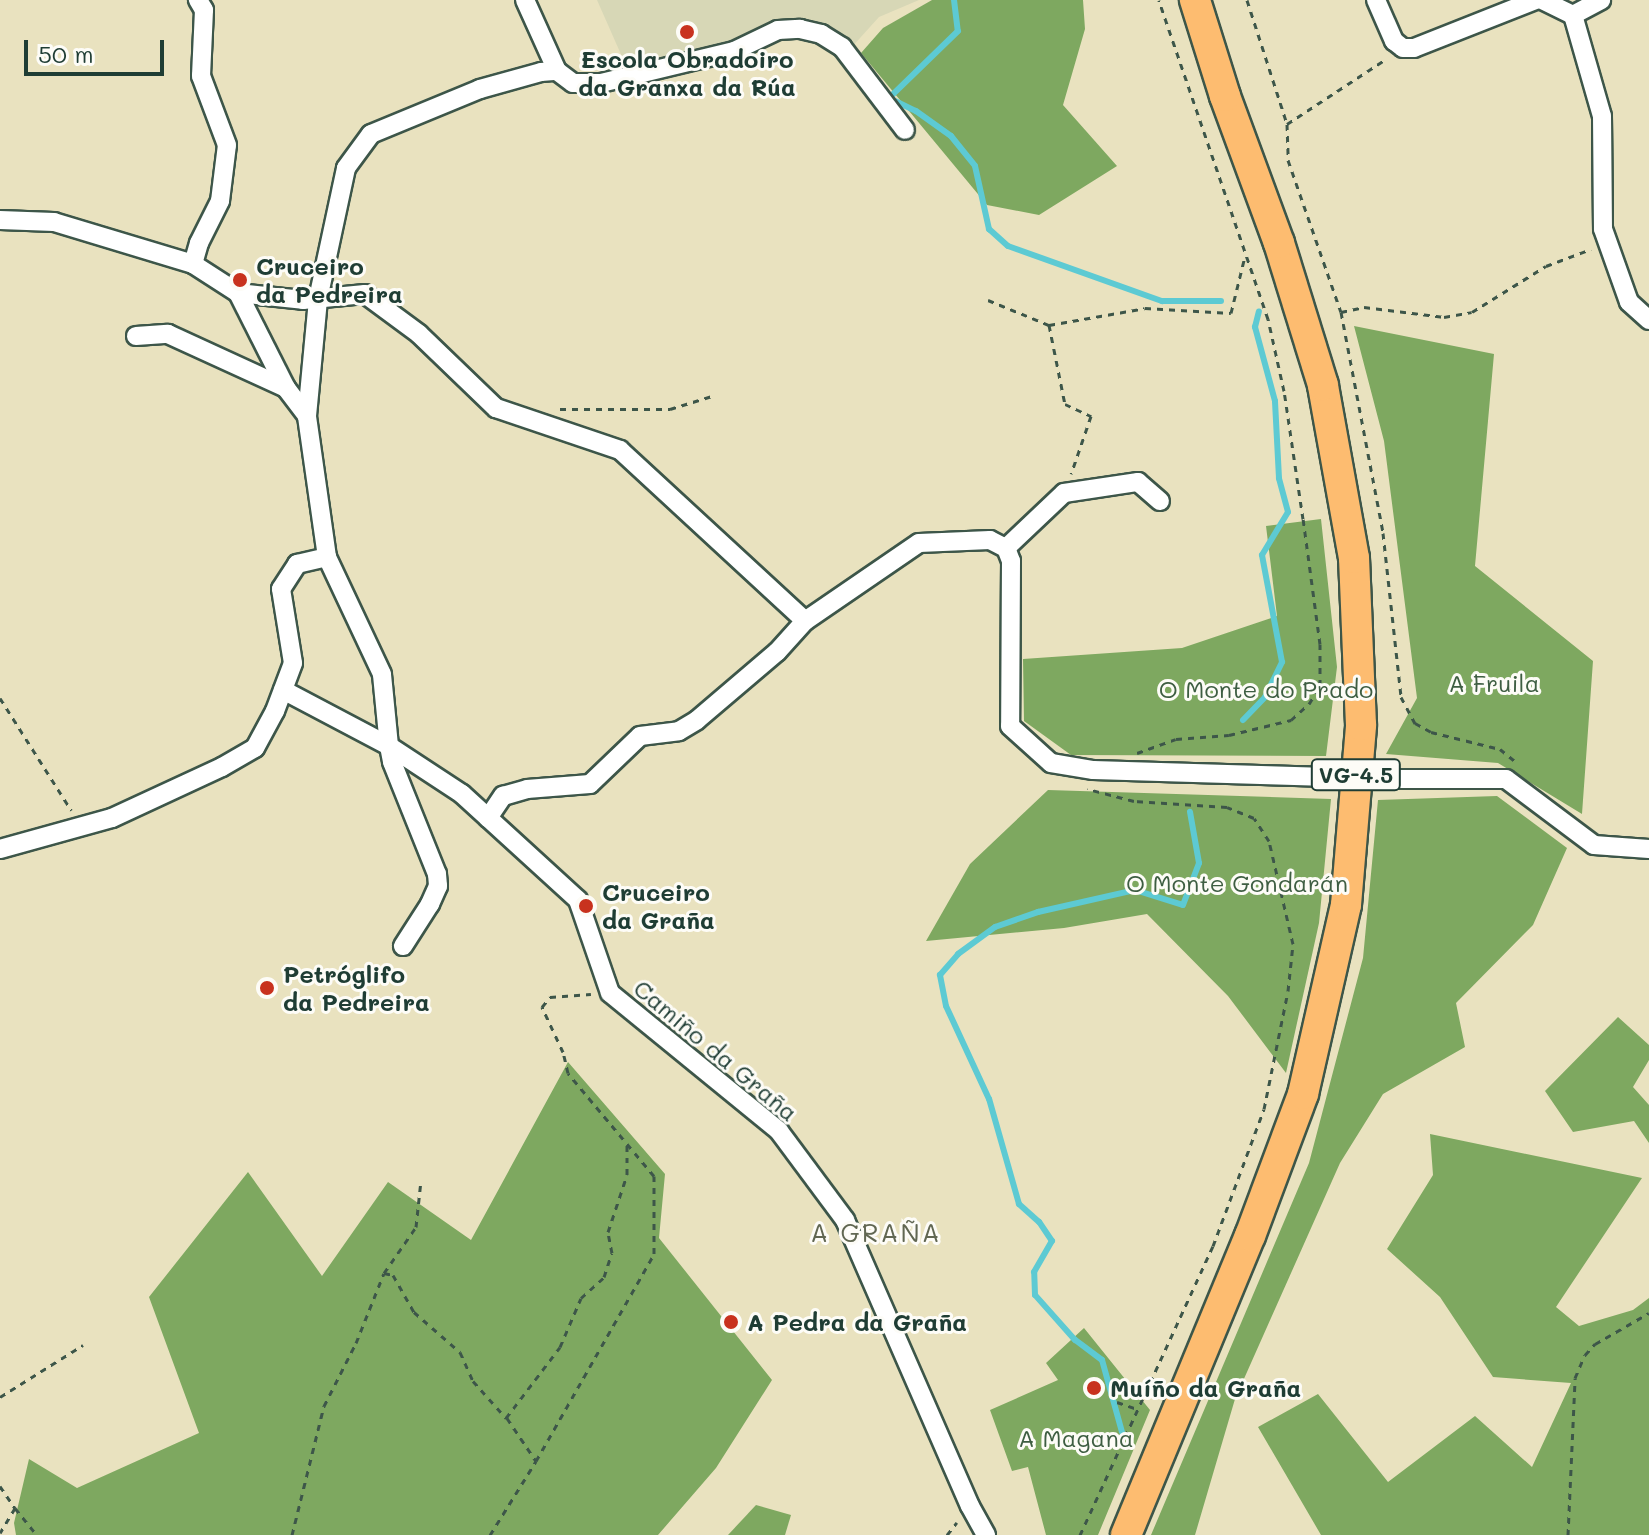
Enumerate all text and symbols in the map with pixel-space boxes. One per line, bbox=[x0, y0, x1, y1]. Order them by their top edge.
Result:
marker: Escola Obradoiro da Granxa da Rúa bbox=[678, 23, 696, 41]
scale bar bbox=[28, 24, 168, 74]
text: 50 m bbox=[38, 38, 94, 69]
place label: Escola Obradoiro da Granxa da Rúa bbox=[578, 45, 796, 101]
place label: Cruceiro da Pedreira bbox=[256, 252, 403, 308]
marker: Cruceiro da Pedreira bbox=[231, 271, 249, 289]
park label: A Fruila bbox=[1448, 669, 1540, 697]
park label: O Monte do Prado bbox=[1159, 675, 1373, 703]
road number: VG-4.5 bbox=[1310, 757, 1402, 793]
park label: O Monte Gondarán bbox=[1126, 869, 1348, 897]
place label: Cruceiro da Graña bbox=[602, 878, 715, 934]
marker: Cruceiro da Graña bbox=[577, 897, 595, 915]
place label: Petróglifo da Pedreira bbox=[283, 960, 430, 1016]
street label: Camiño da Graña bbox=[628, 973, 804, 1127]
marker: Petróglifo da Pedreira bbox=[258, 979, 276, 997]
district label: A GRAÑA bbox=[810, 1217, 942, 1249]
place label: A Pedra da Graña bbox=[747, 1308, 967, 1336]
marker: A Pedra da Graña bbox=[722, 1313, 740, 1331]
place label: Muíño da Graña bbox=[1110, 1374, 1301, 1402]
marker: Muíño da Graña bbox=[1085, 1379, 1103, 1397]
park label: A Magana bbox=[1018, 1424, 1134, 1452]

